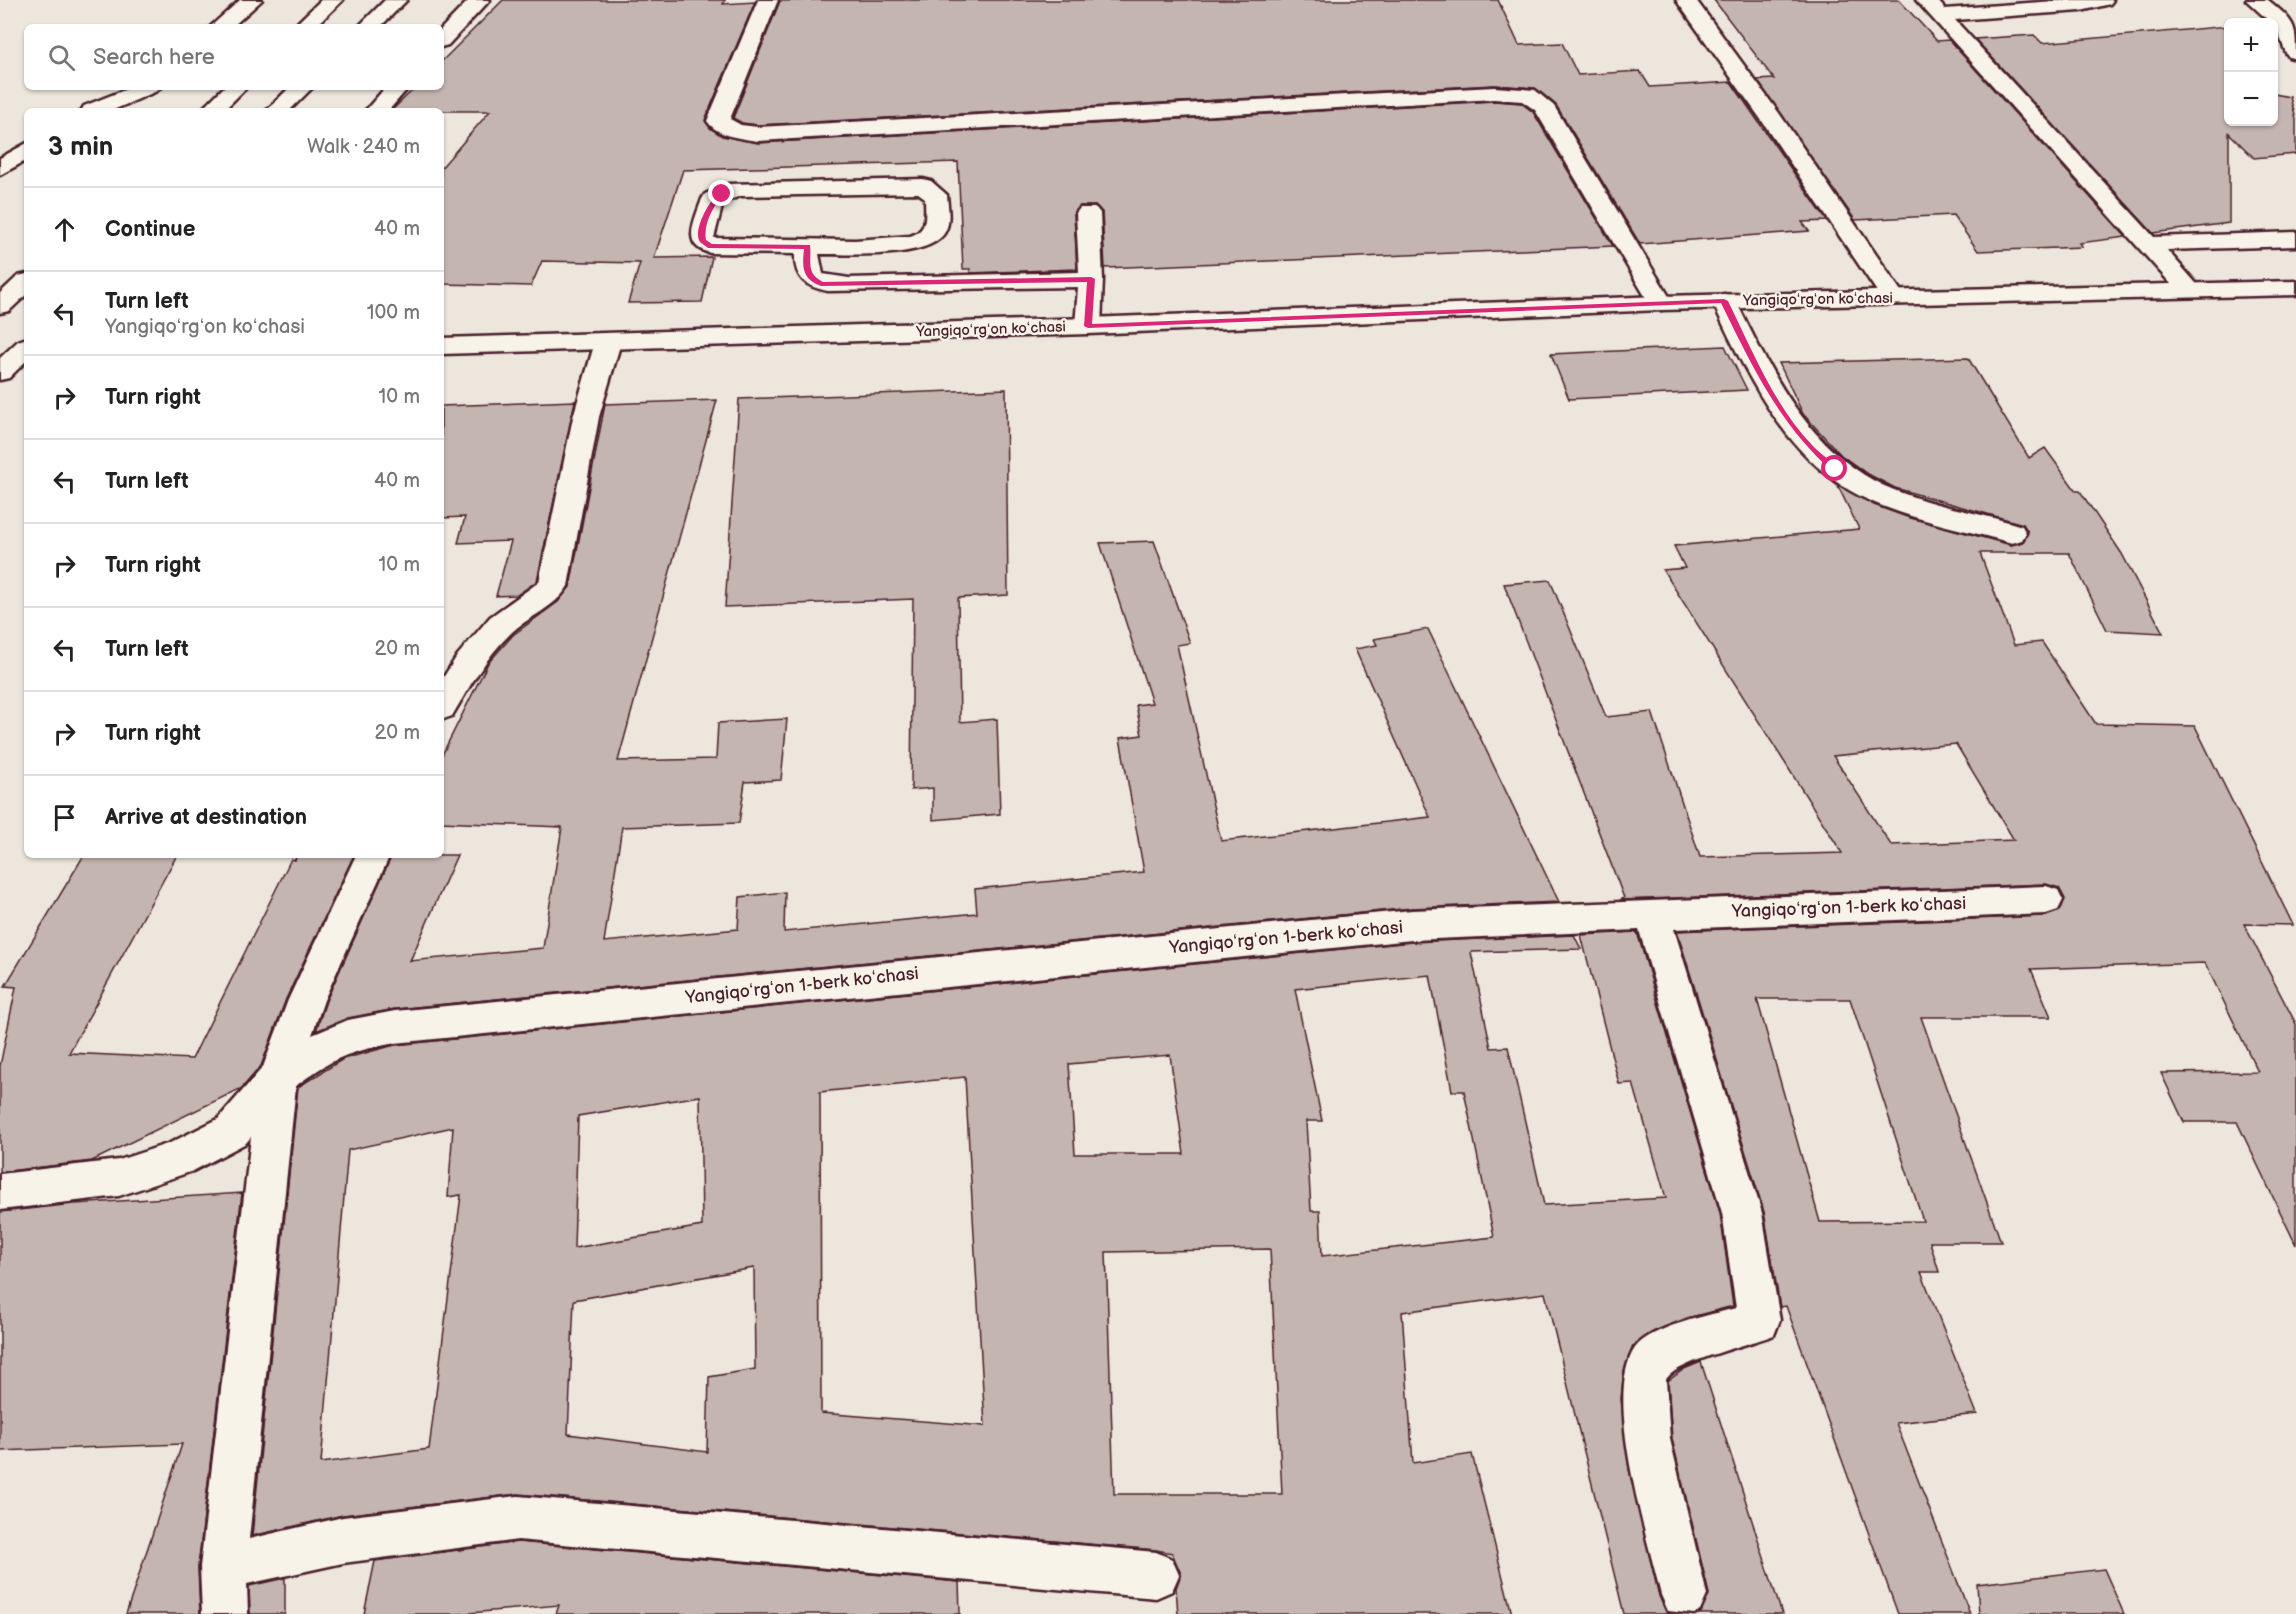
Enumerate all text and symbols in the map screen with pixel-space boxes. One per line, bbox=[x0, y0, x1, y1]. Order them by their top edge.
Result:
map controls bbox=[2224, 18, 2278, 126]
button: + bbox=[2224, 18, 2278, 72]
search box bbox=[24, 24, 444, 90]
icon: search bbox=[45, 41, 78, 74]
text: Search here bbox=[93, 44, 215, 71]
button: − bbox=[2224, 72, 2278, 126]
text: 3 min bbox=[48, 132, 113, 163]
text: Walk · 240 m bbox=[307, 135, 420, 159]
route end bbox=[708, 180, 734, 206]
icon: ahead bbox=[48, 213, 81, 246]
text: Continue bbox=[105, 216, 195, 243]
text: 40 m bbox=[374, 217, 420, 241]
text: Turn left bbox=[105, 288, 189, 315]
street label: Yangiqoʻrgʻon koʻchasi bbox=[1742, 289, 1893, 310]
icon: left bbox=[48, 297, 81, 330]
text: 100 m bbox=[367, 301, 420, 325]
text: Yangiqoʻrgʻon koʻchasi bbox=[105, 315, 305, 339]
street label: Yangiqoʻrgʻon koʻchasi bbox=[915, 317, 1066, 342]
icon: right bbox=[48, 381, 81, 414]
text: Turn right bbox=[105, 384, 201, 411]
text: 10 m bbox=[379, 385, 420, 409]
route start bbox=[1821, 455, 1847, 481]
icon: left bbox=[48, 465, 81, 498]
text: Turn left bbox=[105, 468, 189, 495]
text: 40 m bbox=[374, 469, 420, 493]
icon: right bbox=[48, 549, 81, 582]
text: Turn right bbox=[105, 552, 201, 579]
text: 10 m bbox=[379, 553, 420, 577]
icon: left bbox=[48, 633, 81, 666]
text: Turn left bbox=[105, 636, 189, 663]
text: 20 m bbox=[375, 637, 420, 661]
icon: right bbox=[48, 717, 81, 750]
text: Turn right bbox=[105, 720, 201, 747]
text: 20 m bbox=[375, 721, 420, 745]
icon: arrive bbox=[48, 801, 81, 834]
text: Arrive at destination bbox=[105, 804, 307, 831]
street label: Yangiqoʻrgʻon 1-berk koʻchasi bbox=[1730, 893, 1967, 922]
street label: Yangiqoʻrgʻon 1-berk koʻchasi bbox=[1167, 917, 1404, 958]
street label: Yangiqoʻrgʻon 1-berk koʻchasi bbox=[683, 963, 920, 1008]

